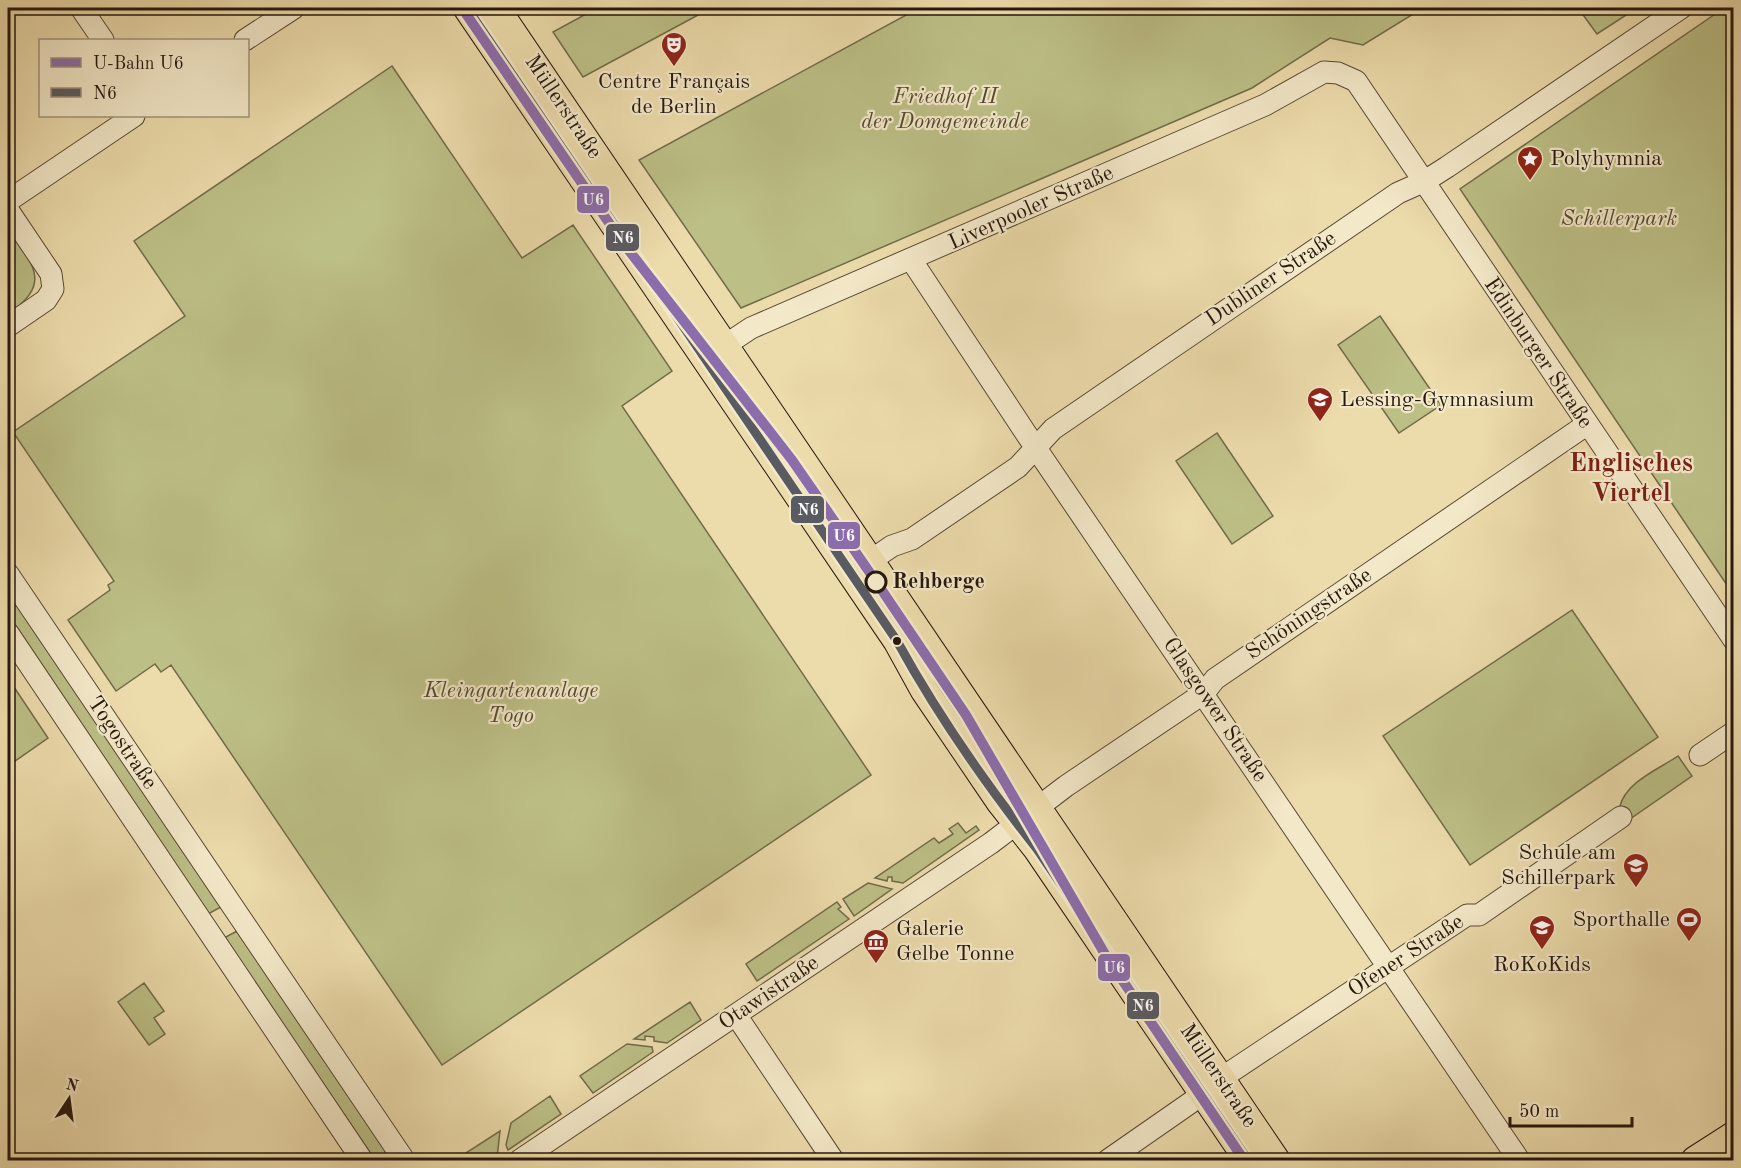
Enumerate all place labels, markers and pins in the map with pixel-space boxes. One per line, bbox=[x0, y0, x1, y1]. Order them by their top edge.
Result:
theatre icon: Centre Français de Berlin bbox=[659, 30, 689, 68]
place label: Centre Français de Berlin bbox=[598, 71, 750, 118]
place icon: Polyhymnia bbox=[1515, 144, 1545, 182]
place label: Polyhymnia bbox=[1550, 148, 1662, 170]
school or university icon: Lessing-Gymnasium bbox=[1305, 385, 1335, 423]
place label: Lessing-Gymnasium bbox=[1340, 389, 1534, 411]
marker: Rehberge bbox=[865, 571, 887, 593]
place label: Rehberge bbox=[892, 571, 985, 593]
unlabelled marker bbox=[891, 635, 903, 647]
place label: Schule am Schillerpark bbox=[1501, 842, 1616, 889]
school or university icon: Schule am Schillerpark bbox=[1621, 851, 1651, 889]
sports icon: Sporthalle bbox=[1674, 905, 1704, 943]
place label: Sporthalle bbox=[1572, 909, 1670, 931]
school or university icon: RoKoKids bbox=[1527, 913, 1557, 951]
place label: Galerie Gelbe Tonne bbox=[896, 918, 1014, 965]
museum icon: Galerie Gelbe Tonne bbox=[861, 927, 891, 965]
place label: RoKoKids bbox=[1493, 954, 1591, 976]

